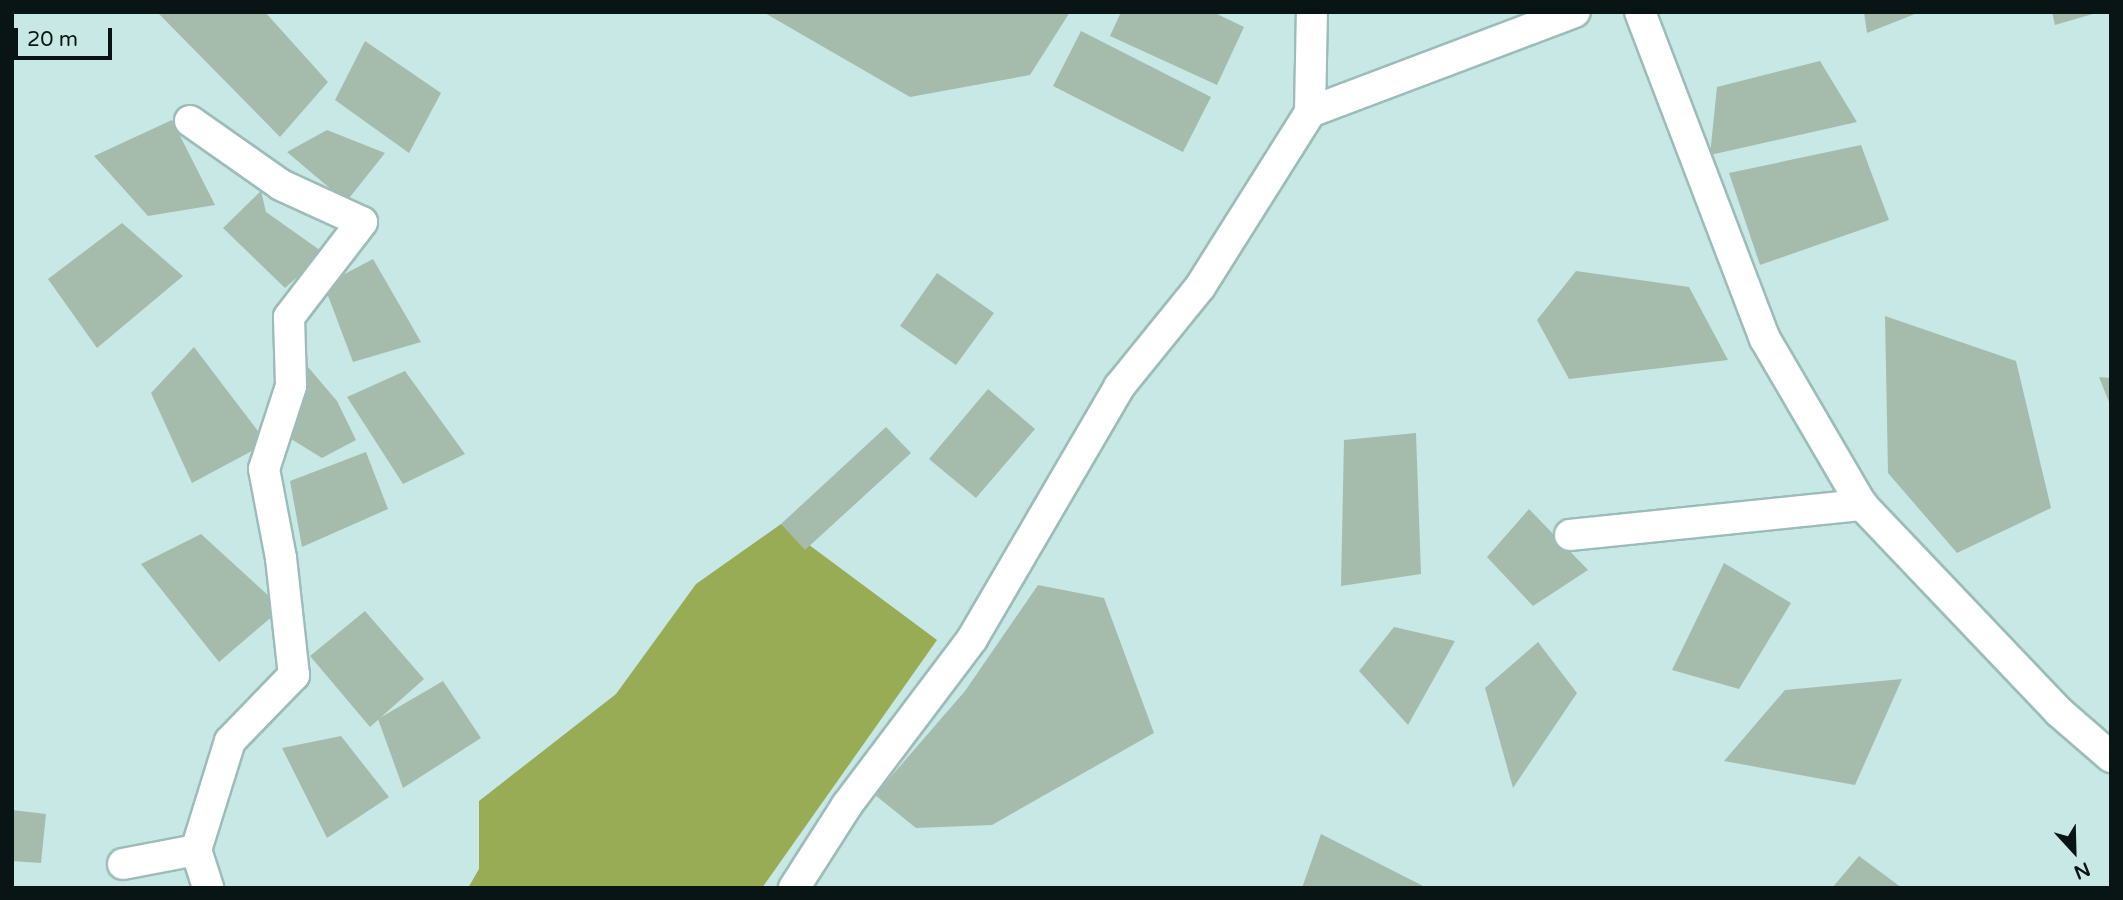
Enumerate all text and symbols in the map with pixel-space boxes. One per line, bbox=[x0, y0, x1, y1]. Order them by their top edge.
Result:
scale bar bbox=[18, 14, 116, 58]
text: 20 m bbox=[27, 27, 78, 52]
north arrow bbox=[2039, 816, 2109, 886]
text: N bbox=[2071, 857, 2093, 884]

